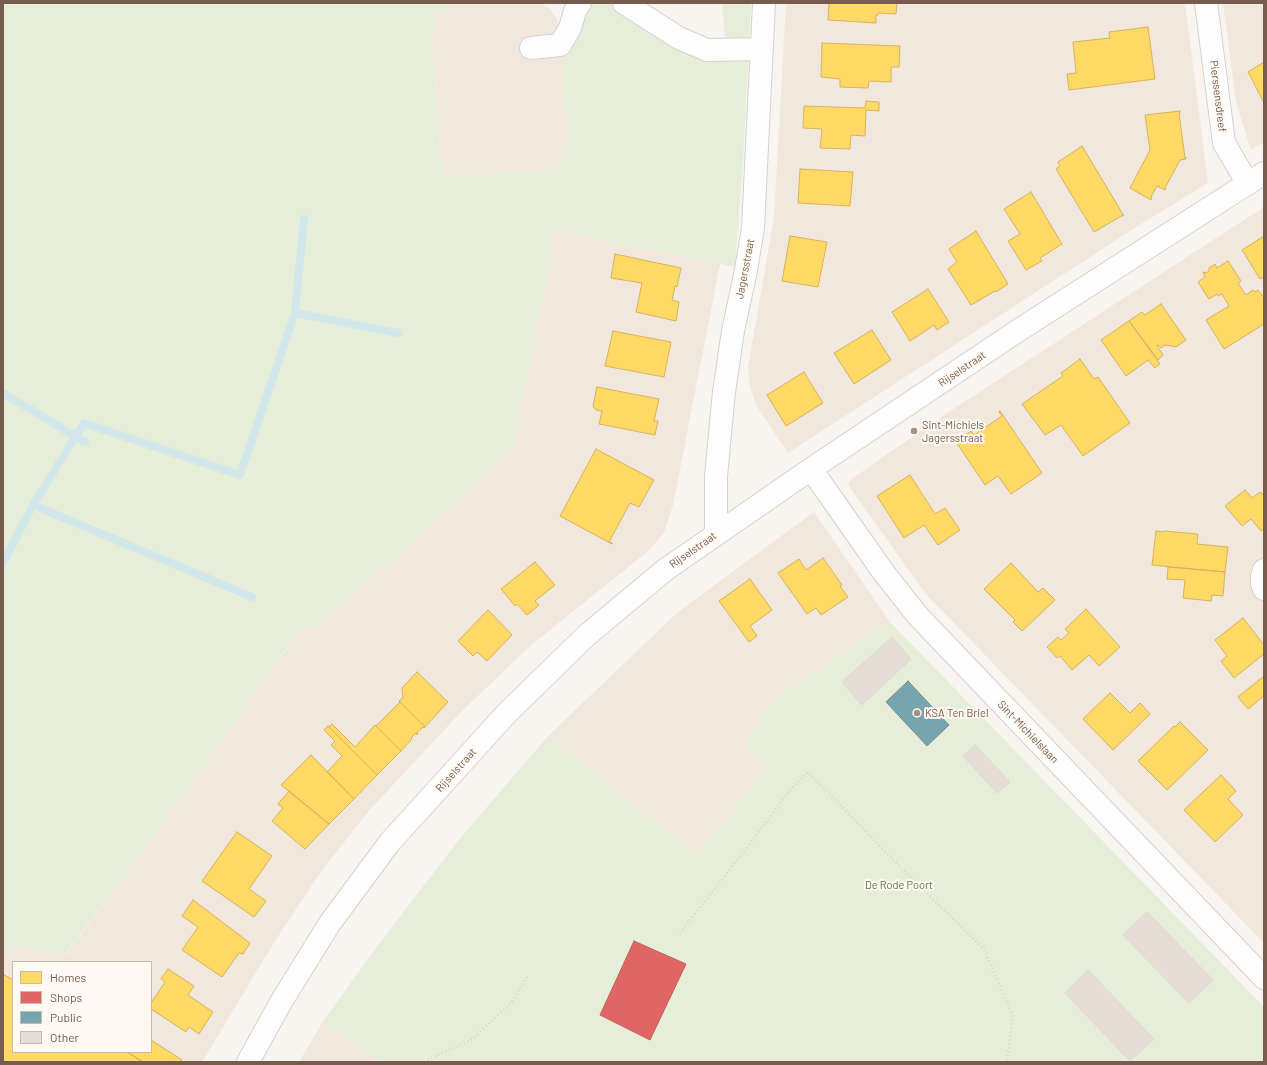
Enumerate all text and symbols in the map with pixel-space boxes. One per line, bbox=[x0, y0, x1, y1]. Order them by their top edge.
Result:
street label: Pierssensdreef bbox=[1207, 59, 1229, 133]
street label: Jagersstraat bbox=[733, 238, 757, 300]
street label: Rijselstraat bbox=[936, 348, 988, 390]
place label: Sint-Michiels Jagersstraat bbox=[922, 418, 984, 444]
marker: Sint-Michiels Jagersstraat bbox=[909, 426, 919, 436]
street label: Rijselstraat bbox=[667, 529, 719, 571]
street label: Sint-Michielslaan bbox=[995, 698, 1061, 766]
place label: KSA Ten Briel bbox=[925, 706, 989, 720]
marker: KSA Ten Briel bbox=[912, 708, 922, 718]
street label: Rijselstraat bbox=[433, 745, 479, 795]
park label: De Rode Poort bbox=[865, 878, 933, 892]
legend bbox=[12, 961, 152, 1053]
text: Homes bbox=[50, 970, 86, 984]
text: Shops bbox=[50, 990, 82, 1004]
text: Public bbox=[50, 1010, 82, 1024]
text: Other bbox=[50, 1030, 79, 1044]

